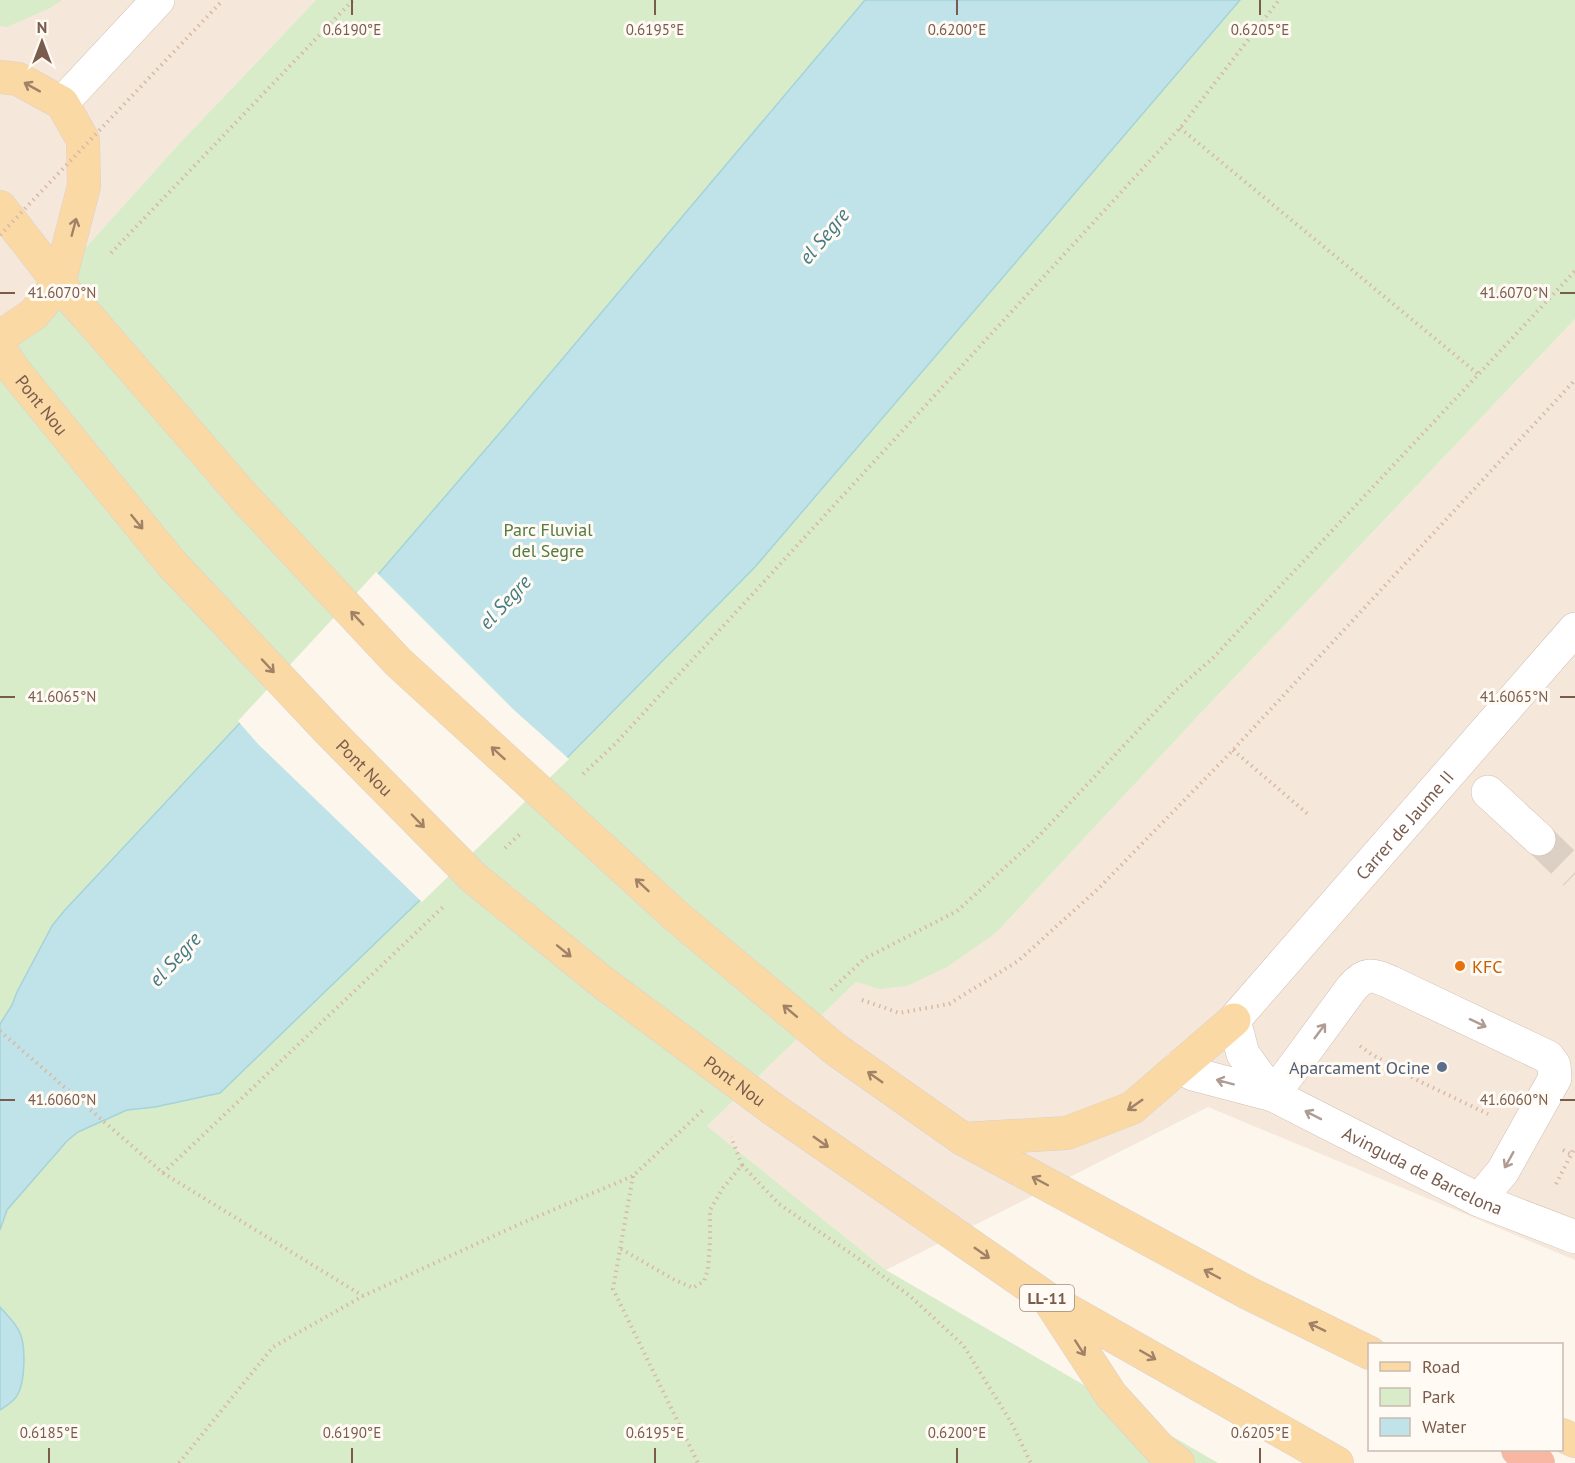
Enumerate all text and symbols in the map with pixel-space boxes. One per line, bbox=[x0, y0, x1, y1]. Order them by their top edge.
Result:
north arrow bbox=[12, 12, 72, 72]
text: N bbox=[37, 17, 47, 37]
text: 0.6190°E bbox=[323, 20, 381, 39]
text: 0.6195°E bbox=[626, 20, 684, 39]
text: 0.6200°E bbox=[928, 20, 986, 39]
text: 0.6205°E bbox=[1231, 20, 1289, 39]
one-way arrow bbox=[24, 81, 41, 93]
water label: el Segre bbox=[793, 202, 855, 269]
one-way arrow bbox=[68, 218, 80, 237]
text: 41.6070°N bbox=[28, 283, 96, 302]
text: 41.6070°N bbox=[1480, 283, 1548, 302]
street label: Pont Nou bbox=[11, 370, 74, 440]
one-way arrow bbox=[130, 513, 143, 529]
park label: Parc Fluvial del Segre bbox=[504, 518, 593, 562]
water label: el Segre bbox=[473, 569, 537, 635]
one-way arrow bbox=[350, 611, 364, 626]
one-way arrow bbox=[261, 658, 275, 673]
text: 41.6065°N bbox=[28, 687, 96, 706]
text: 41.6065°N bbox=[1480, 687, 1548, 706]
street label: Pont Nou bbox=[332, 734, 398, 801]
one-way arrow bbox=[491, 746, 506, 760]
street label: Carrer de Jaume II bbox=[1350, 765, 1458, 884]
one-way arrow bbox=[411, 814, 425, 829]
one-way arrow bbox=[635, 878, 650, 892]
water label: el Segre bbox=[143, 926, 207, 992]
one-way arrow bbox=[555, 944, 571, 957]
place label: KFC bbox=[1472, 955, 1503, 978]
marker: KFC bbox=[1453, 959, 1467, 973]
one-way arrow bbox=[783, 1004, 798, 1018]
one-way arrow bbox=[1469, 1018, 1487, 1030]
one-way arrow bbox=[1314, 1023, 1326, 1039]
street label: Pont Nou bbox=[700, 1050, 771, 1111]
place label: Aparcament Ocine bbox=[1289, 1056, 1430, 1079]
marker: Aparcament Ocine bbox=[1435, 1060, 1449, 1074]
one-way arrow bbox=[868, 1071, 884, 1083]
one-way arrow bbox=[1216, 1076, 1235, 1087]
text: 41.6060°N bbox=[28, 1090, 96, 1109]
text: 41.6060°N bbox=[1480, 1090, 1548, 1109]
one-way arrow bbox=[1127, 1099, 1143, 1111]
one-way arrow bbox=[1304, 1109, 1322, 1121]
street label: Avinguda de Barcelona bbox=[1339, 1121, 1506, 1219]
one-way arrow bbox=[813, 1136, 829, 1148]
one-way arrow bbox=[1503, 1151, 1515, 1168]
one-way arrow bbox=[1032, 1175, 1049, 1187]
one-way arrow bbox=[973, 1247, 990, 1259]
one-way arrow bbox=[1203, 1268, 1221, 1279]
road number: LL-11 bbox=[1020, 1285, 1074, 1311]
one-way arrow bbox=[1309, 1321, 1327, 1332]
one-way arrow bbox=[1075, 1339, 1087, 1356]
legend bbox=[1368, 1343, 1563, 1451]
one-way arrow bbox=[1139, 1350, 1156, 1362]
text: Road bbox=[1422, 1355, 1460, 1378]
text: Park bbox=[1422, 1385, 1455, 1408]
text: Water bbox=[1422, 1415, 1466, 1438]
text: 0.6185°E bbox=[20, 1423, 78, 1442]
text: 0.6190°E bbox=[323, 1423, 381, 1442]
text: 0.6195°E bbox=[626, 1423, 684, 1442]
text: 0.6200°E bbox=[928, 1423, 986, 1442]
text: 0.6205°E bbox=[1231, 1423, 1289, 1442]

